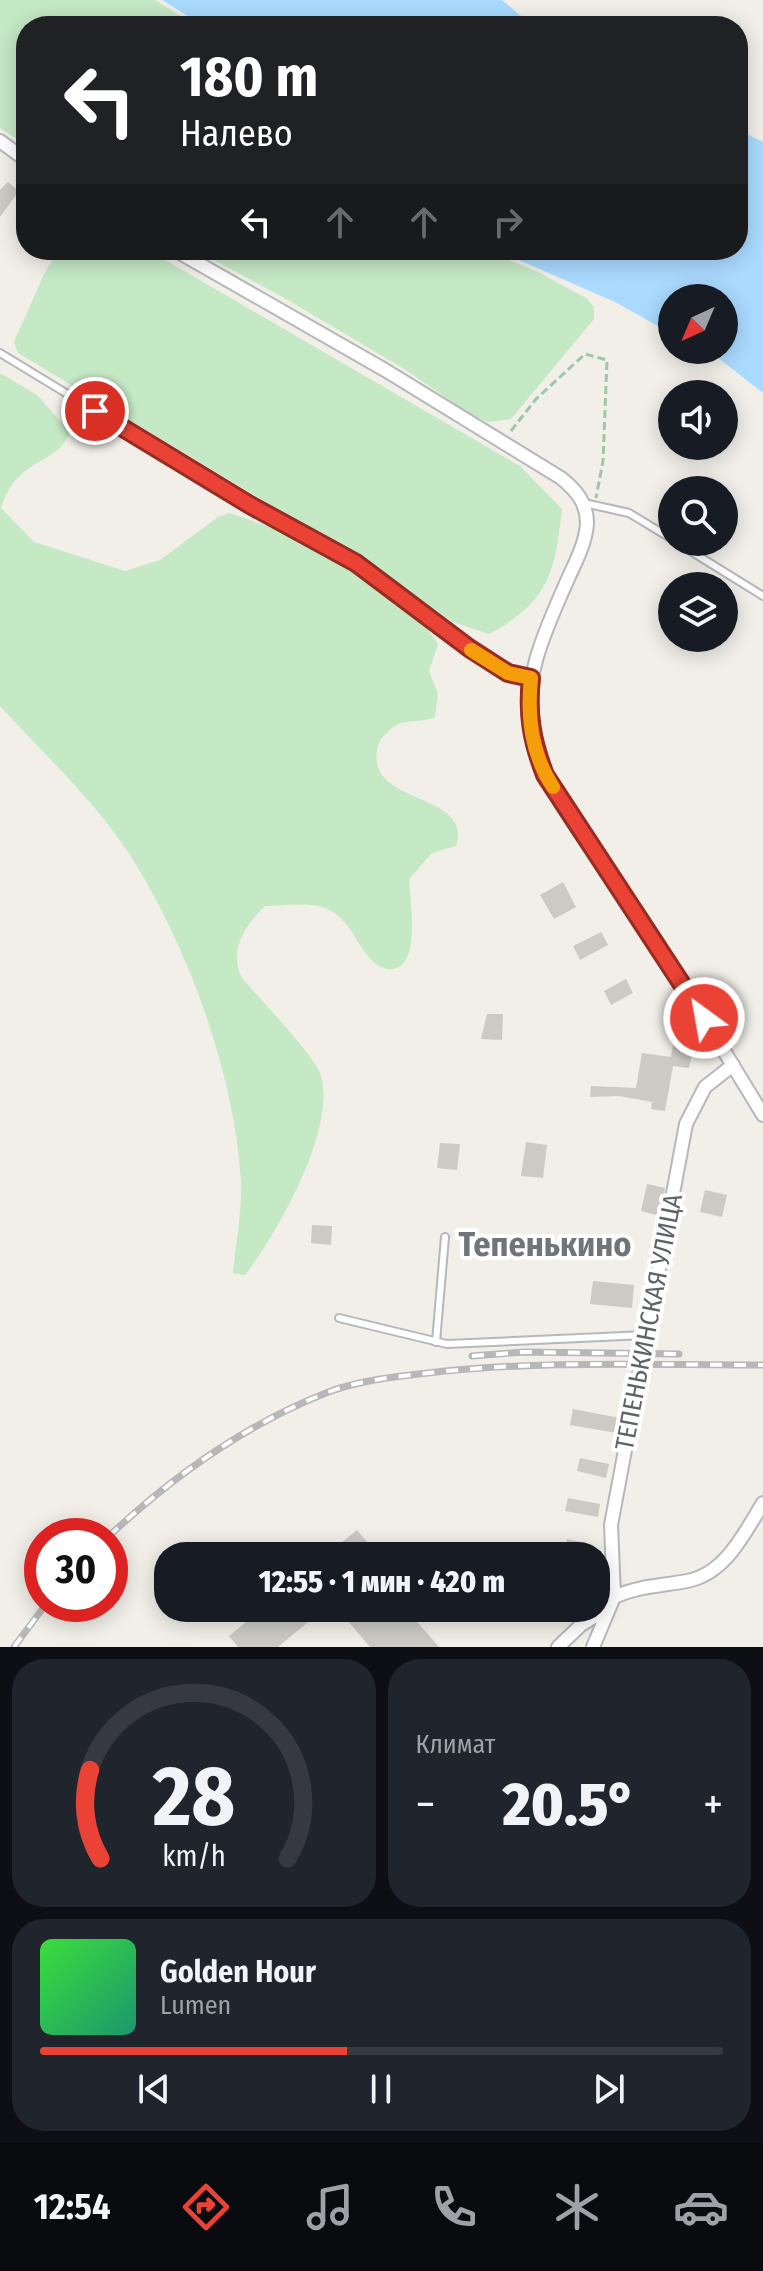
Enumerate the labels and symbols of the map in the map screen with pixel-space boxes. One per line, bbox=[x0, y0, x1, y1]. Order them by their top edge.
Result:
north arrow bbox=[658, 284, 738, 364]
pin bbox=[61, 377, 129, 445]
position arrow bbox=[662, 976, 746, 1060]
street label: ТЕПЕНЬКИНСКАЯ УЛИЦА bbox=[609, 1191, 689, 1453]
district label: Тепенькино bbox=[459, 1224, 631, 1265]
speed limit sign: 30 bbox=[24, 1518, 128, 1622]

